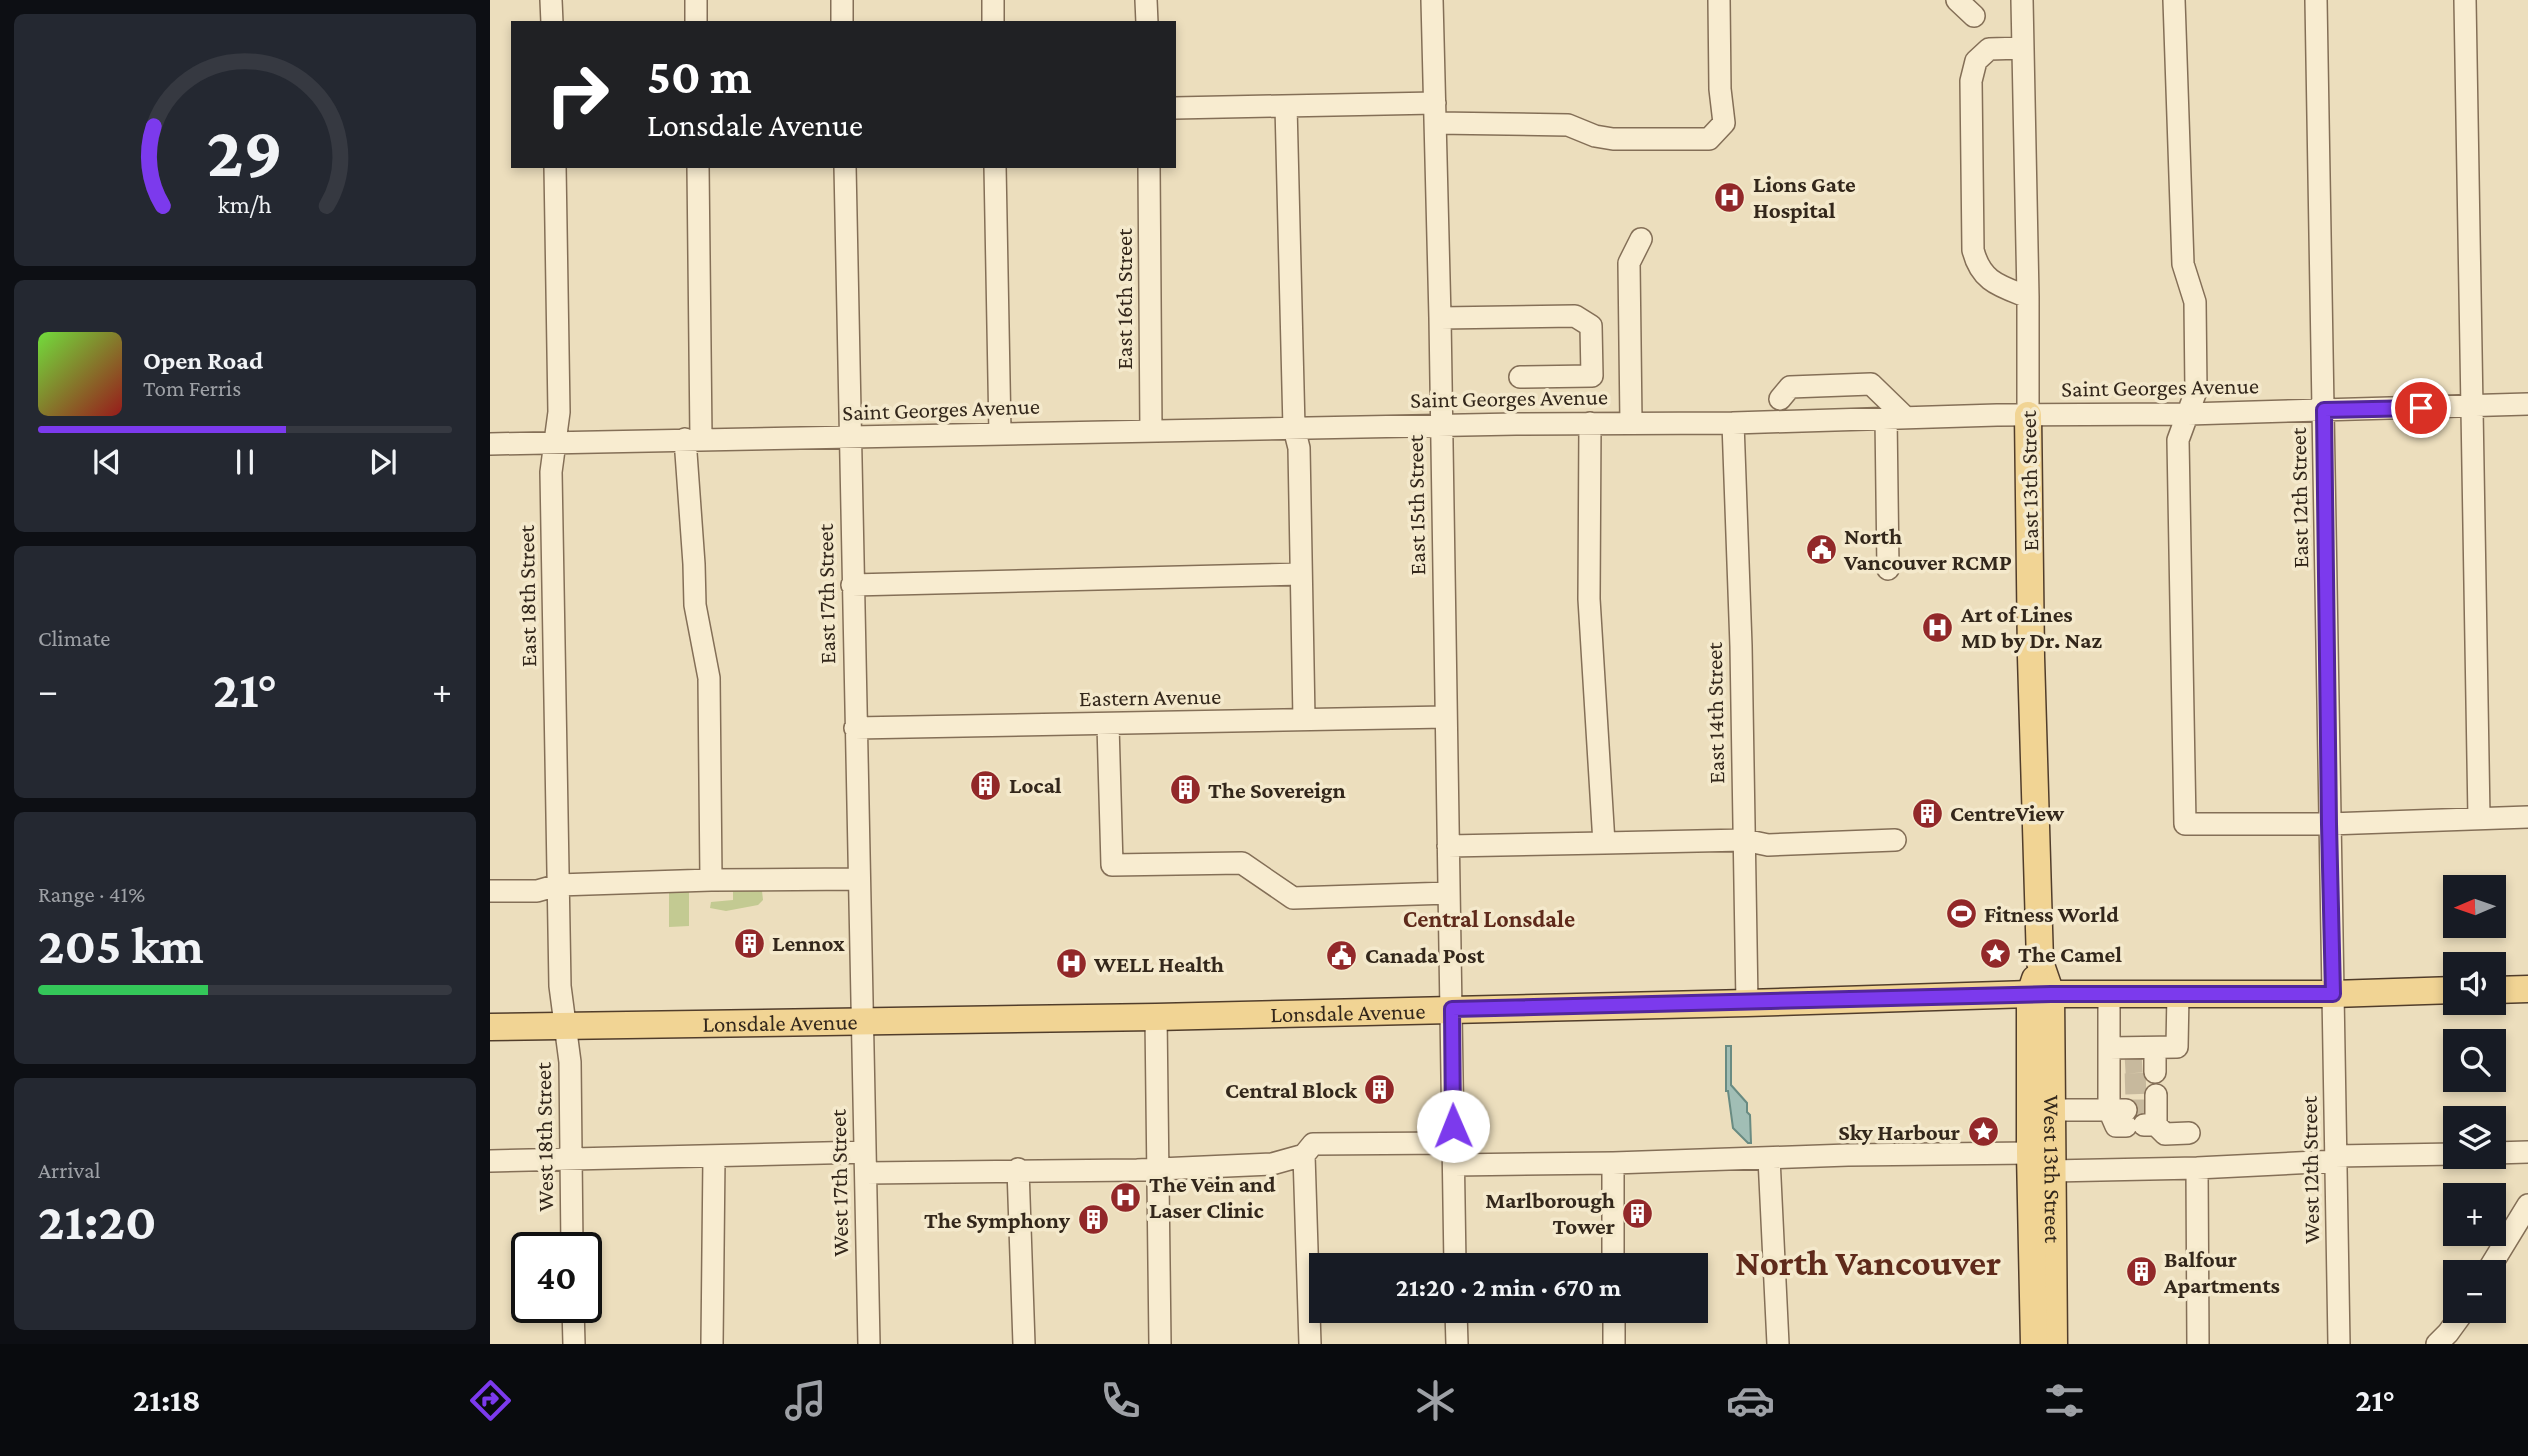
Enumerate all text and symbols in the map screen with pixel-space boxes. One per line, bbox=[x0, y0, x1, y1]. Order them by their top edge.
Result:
icon: right bbox=[532, 49, 623, 140]
text: 50 m bbox=[647, 49, 752, 104]
text: Lonsdale Avenue bbox=[647, 107, 863, 143]
text: 29 bbox=[207, 111, 283, 192]
place label: Lions Gate Hospital bbox=[1753, 171, 1856, 223]
hospital icon: Lions Gate Hospital bbox=[1713, 180, 1747, 214]
text: km/h bbox=[218, 191, 272, 218]
street label: East 16th Street bbox=[1111, 228, 1137, 370]
text: Open Road bbox=[143, 346, 263, 375]
street label: Saint Georges Avenue bbox=[2061, 372, 2259, 402]
text: Tom Ferris bbox=[143, 375, 241, 401]
pin bbox=[2391, 378, 2451, 438]
street label: Saint Georges Avenue bbox=[1410, 383, 1608, 413]
icon: arrive bbox=[2402, 389, 2440, 427]
street label: Saint Georges Avenue bbox=[842, 393, 1040, 425]
street label: East 13th Street bbox=[2015, 410, 2043, 552]
street label: East 12th Street bbox=[2285, 427, 2313, 569]
street label: East 15th Street bbox=[1402, 434, 1430, 576]
icon: previous bbox=[88, 443, 126, 481]
icon: pause bbox=[226, 443, 264, 481]
icon: next bbox=[364, 443, 402, 481]
street label: East 17th Street bbox=[812, 523, 840, 664]
place label: North Vancouver RCMP bbox=[1843, 523, 2012, 575]
street label: East 18th Street bbox=[513, 524, 541, 667]
public building icon: North Vancouver RCMP bbox=[1804, 532, 1838, 566]
place label: Art of Lines MD by Dr. Naz bbox=[1960, 601, 2102, 653]
hospital icon: Art of Lines MD by Dr. Naz bbox=[1921, 610, 1955, 644]
text: Climate bbox=[38, 625, 110, 651]
street label: East 14th Street bbox=[1701, 642, 1729, 784]
text: 21° bbox=[213, 660, 277, 718]
text: − bbox=[38, 669, 58, 711]
text: + bbox=[432, 669, 452, 711]
street label: Eastern Avenue bbox=[1079, 683, 1221, 711]
building icon: Local bbox=[969, 768, 1003, 802]
place label: Local bbox=[1009, 772, 1062, 798]
building icon: The Sovereign bbox=[1168, 773, 1202, 807]
place label: The Sovereign bbox=[1208, 777, 1346, 803]
building icon: CentreView bbox=[1910, 796, 1944, 830]
place label: CentreView bbox=[1950, 800, 2065, 826]
north arrow bbox=[2443, 875, 2506, 938]
map controls bbox=[2443, 875, 2506, 1323]
text: Range · 41% bbox=[38, 881, 145, 907]
sports icon: Fitness World bbox=[1944, 897, 1978, 931]
place label: Fitness World bbox=[1984, 901, 2119, 927]
district label: Central Lonsdale bbox=[1403, 905, 1575, 932]
text: 205 km bbox=[38, 916, 204, 974]
building icon: Lennox bbox=[732, 926, 766, 960]
place label: Lennox bbox=[772, 930, 845, 956]
place icon: The Camel bbox=[1978, 937, 2012, 971]
public building icon: Canada Post bbox=[1325, 938, 1359, 972]
place label: The Camel bbox=[2018, 941, 2122, 967]
place label: Canada Post bbox=[1365, 942, 1485, 968]
hospital icon: WELL Health bbox=[1054, 947, 1088, 981]
place label: WELL Health bbox=[1093, 951, 1224, 977]
button: sound bbox=[2443, 952, 2506, 1015]
street label: Lonsdale Avenue bbox=[1270, 998, 1426, 1027]
street label: Lonsdale Avenue bbox=[702, 1008, 858, 1037]
button: search bbox=[2443, 1029, 2506, 1092]
street label: West 18th Street bbox=[530, 1062, 558, 1212]
building icon: Central Block bbox=[1363, 1073, 1397, 1107]
place label: Central Block bbox=[1225, 1077, 1357, 1103]
position arrow bbox=[1416, 1089, 1490, 1163]
street label: West 13th Street bbox=[2039, 1095, 2066, 1243]
street label: West 12th Street bbox=[2296, 1095, 2324, 1244]
button: layers bbox=[2443, 1106, 2506, 1169]
street label: West 17th Street bbox=[825, 1109, 853, 1257]
place icon: Sky Harbour bbox=[1966, 1115, 2000, 1149]
place label: Sky Harbour bbox=[1838, 1119, 1960, 1145]
text: Arrival bbox=[38, 1157, 101, 1183]
place label: The Vein and Laser Clinic bbox=[1149, 1171, 1276, 1223]
hospital icon: The Vein and Laser Clinic bbox=[1109, 1180, 1143, 1214]
button: + bbox=[2443, 1183, 2506, 1246]
place label: Marlborough Tower bbox=[1485, 1187, 1615, 1239]
text: 21:20 bbox=[38, 1192, 157, 1250]
building icon: Marlborough Tower bbox=[1621, 1196, 1655, 1230]
building icon: The Symphony bbox=[1076, 1203, 1110, 1237]
place label: The Symphony bbox=[924, 1207, 1071, 1233]
speed limit sign: 40 bbox=[511, 1232, 602, 1323]
district label: North Vancouver bbox=[1735, 1242, 2001, 1283]
place label: Balfour Apartments bbox=[2163, 1246, 2280, 1298]
building icon: Balfour Apartments bbox=[2124, 1255, 2158, 1289]
button: − bbox=[2443, 1260, 2506, 1323]
text: 21:20 · 2 min · 670 m bbox=[1396, 1273, 1621, 1302]
icon: directions bbox=[466, 1376, 515, 1425]
icon: music bbox=[781, 1376, 830, 1425]
icon: phone bbox=[1096, 1376, 1145, 1425]
icon: climate bbox=[1411, 1376, 1460, 1425]
icon: car bbox=[1726, 1376, 1775, 1425]
icon: filters bbox=[2040, 1376, 2089, 1425]
text: 21:18 bbox=[133, 1382, 201, 1418]
text: 21° bbox=[2355, 1382, 2395, 1418]

